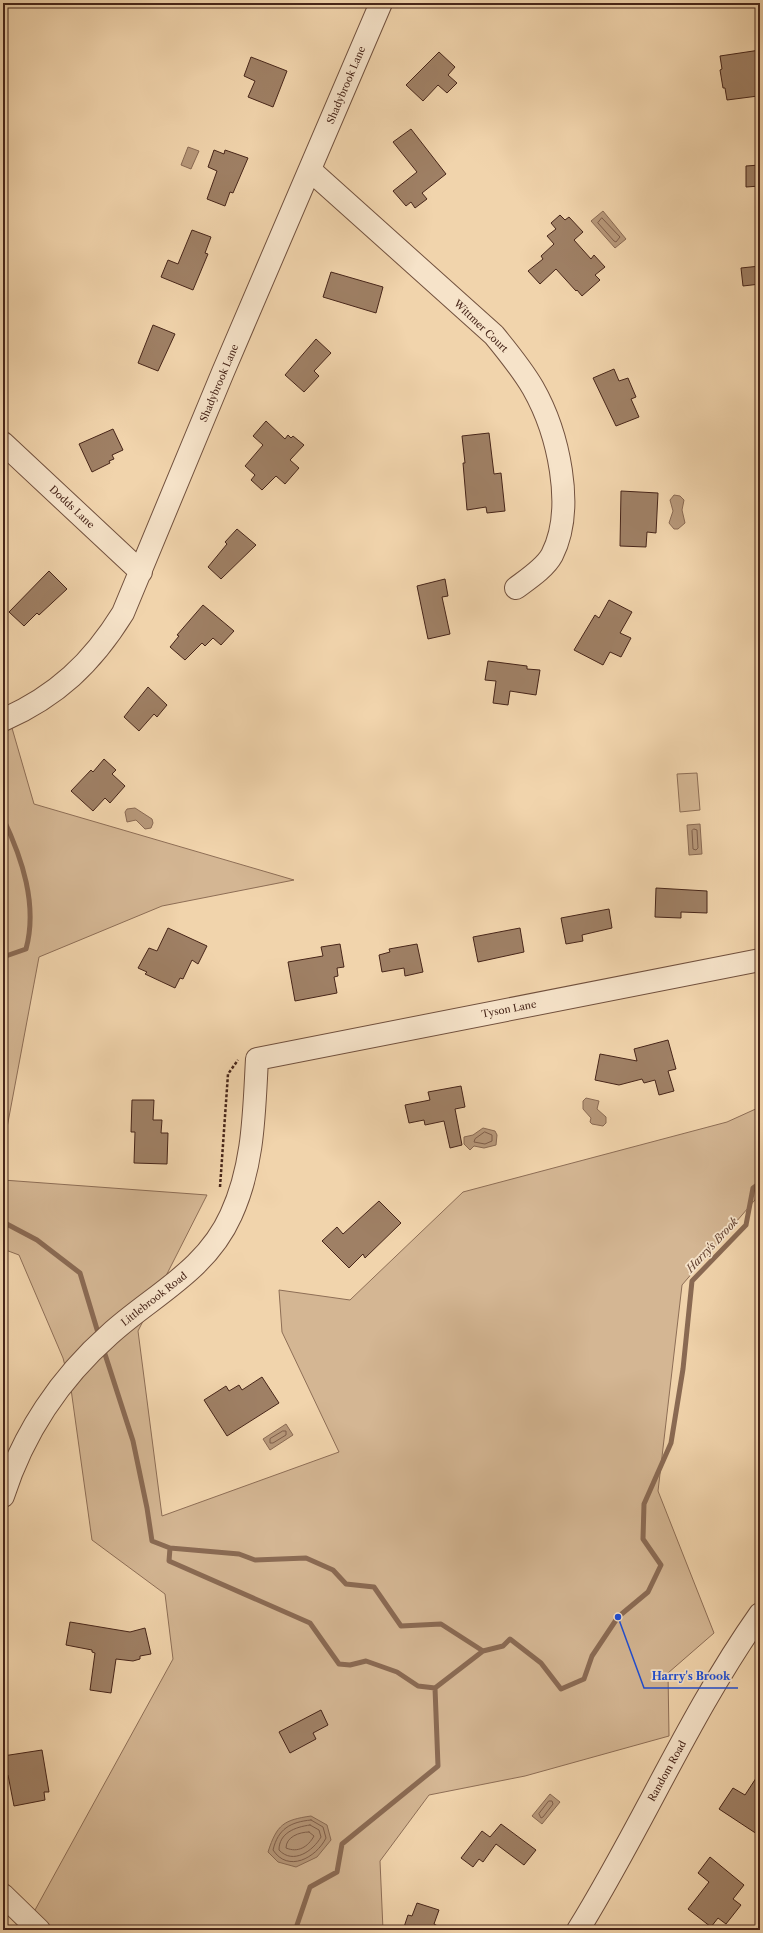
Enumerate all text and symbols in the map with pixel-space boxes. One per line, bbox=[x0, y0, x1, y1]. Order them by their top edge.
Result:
street label: Shadybrook Lane bbox=[324, 44, 368, 126]
street label: Wittmer Court bbox=[450, 296, 511, 355]
street label: Shadybrook Lane bbox=[197, 342, 241, 424]
street label: Dodds Lane bbox=[47, 483, 98, 532]
street label: Tyson Lane bbox=[480, 997, 538, 1021]
water label: Harry's Brook bbox=[682, 1214, 741, 1276]
street label: Littlebrook Road bbox=[118, 1269, 190, 1329]
callout: Harry's Brook bbox=[644, 1665, 738, 1688]
text: Harry's Brook bbox=[652, 1669, 731, 1683]
street label: Random Road bbox=[645, 1738, 689, 1804]

